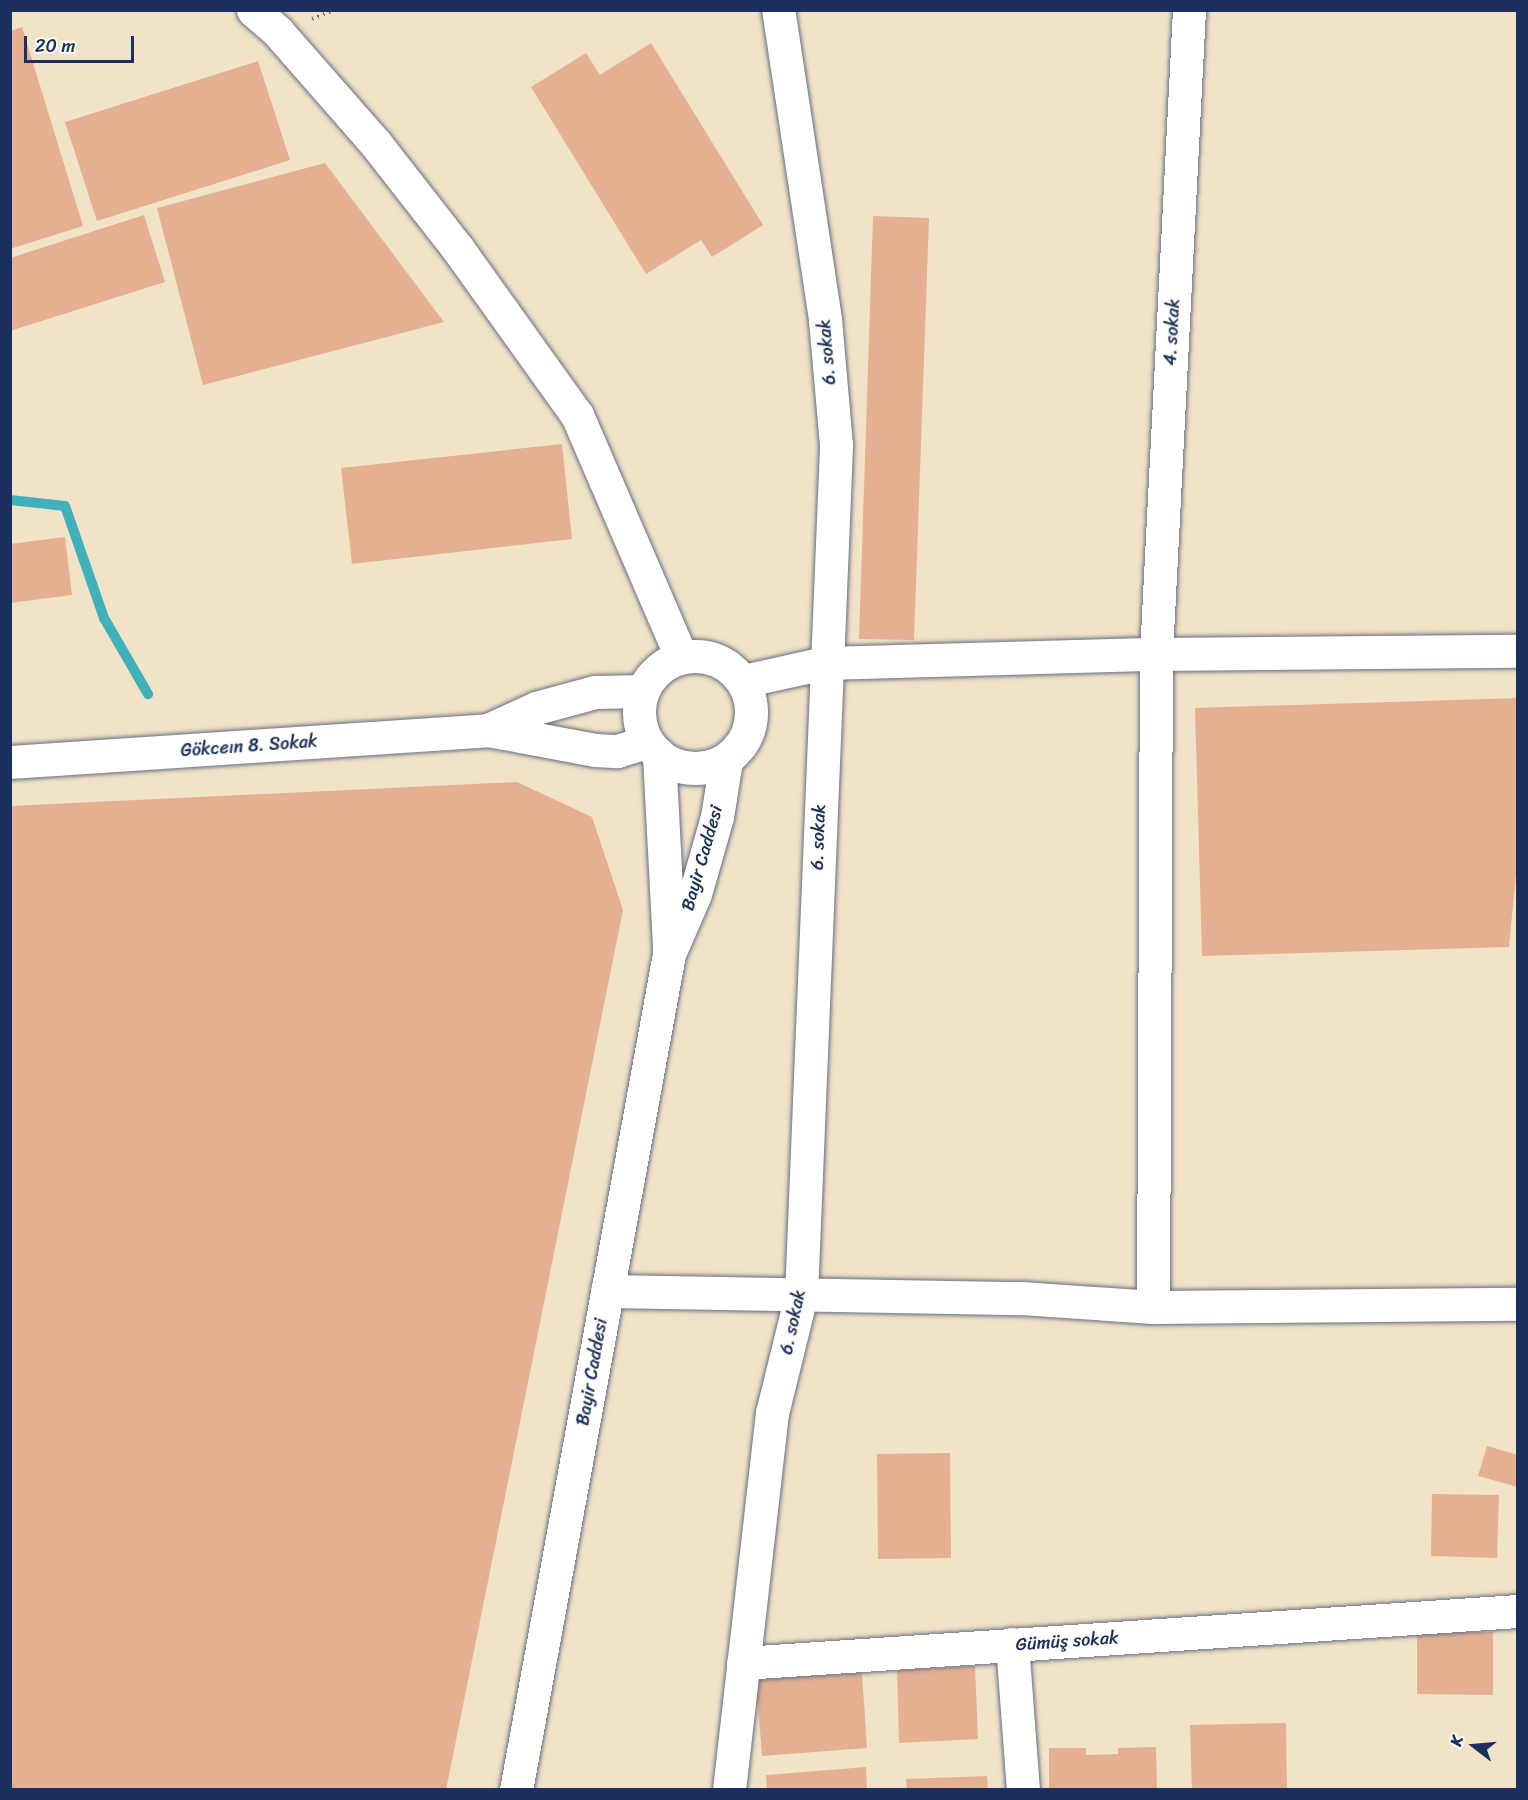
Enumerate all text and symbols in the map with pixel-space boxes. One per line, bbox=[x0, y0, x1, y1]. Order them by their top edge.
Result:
scale bar bbox=[27, 24, 136, 62]
text: 20 m bbox=[35, 30, 75, 62]
street label: 4. sokak bbox=[1159, 298, 1185, 366]
street label: 6. sokak bbox=[813, 318, 841, 386]
street label: Gökceın 8. Sokak bbox=[180, 730, 318, 762]
street label: Bayir Caddesi bbox=[677, 803, 727, 913]
street label: 6. sokak bbox=[806, 804, 830, 870]
street label: 6. sokak bbox=[776, 1288, 810, 1356]
street label: Bayir Caddesi bbox=[572, 1317, 612, 1427]
street label: Gümüş sokak bbox=[1015, 1627, 1119, 1655]
north arrow bbox=[1444, 1716, 1504, 1776]
text: K bbox=[1441, 1732, 1471, 1750]

